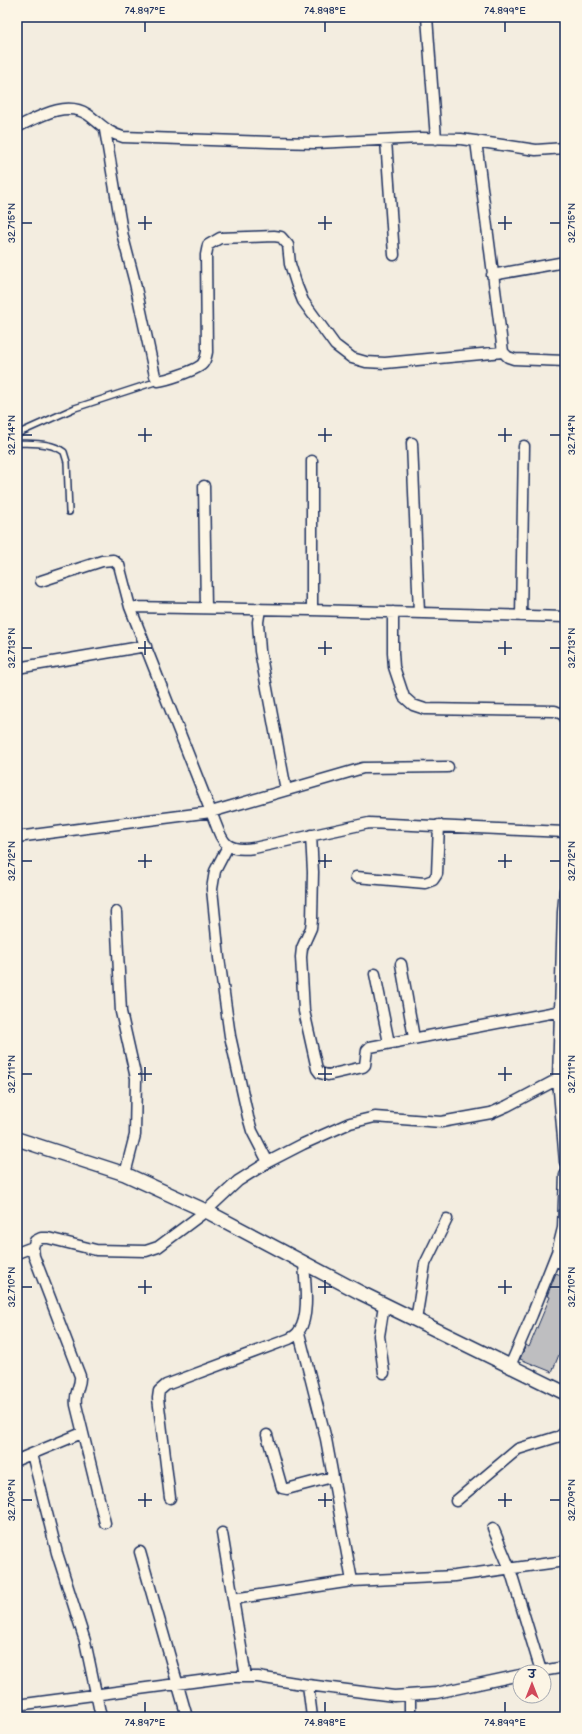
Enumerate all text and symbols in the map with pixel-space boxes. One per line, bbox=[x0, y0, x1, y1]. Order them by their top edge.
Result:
text: 74.897°E bbox=[125, 5, 166, 17]
text: 74.898°E bbox=[304, 5, 346, 17]
text: 74.899°E bbox=[484, 5, 526, 17]
text: 32.715°N bbox=[6, 203, 18, 243]
text: 32.715°N bbox=[566, 203, 578, 243]
text: 32.714°N bbox=[6, 415, 18, 455]
text: 32.714°N bbox=[566, 415, 578, 455]
text: 32.713°N bbox=[6, 628, 18, 668]
text: 32.713°N bbox=[566, 628, 578, 668]
text: 32.712°N bbox=[6, 841, 18, 881]
text: 32.712°N bbox=[566, 841, 578, 881]
text: 32.711°N bbox=[6, 1055, 18, 1093]
text: 32.711°N bbox=[566, 1055, 578, 1093]
text: 32.710°N bbox=[6, 1267, 18, 1307]
text: 32.710°N bbox=[566, 1267, 578, 1307]
text: 32.709°N bbox=[6, 1479, 18, 1521]
text: 32.709°N bbox=[566, 1479, 578, 1521]
north arrow bbox=[512, 1664, 552, 1704]
text: उ bbox=[527, 1668, 537, 1681]
text: 74.897°E bbox=[125, 1717, 166, 1729]
text: 74.898°E bbox=[304, 1717, 346, 1729]
text: 74.899°E bbox=[484, 1717, 526, 1729]

